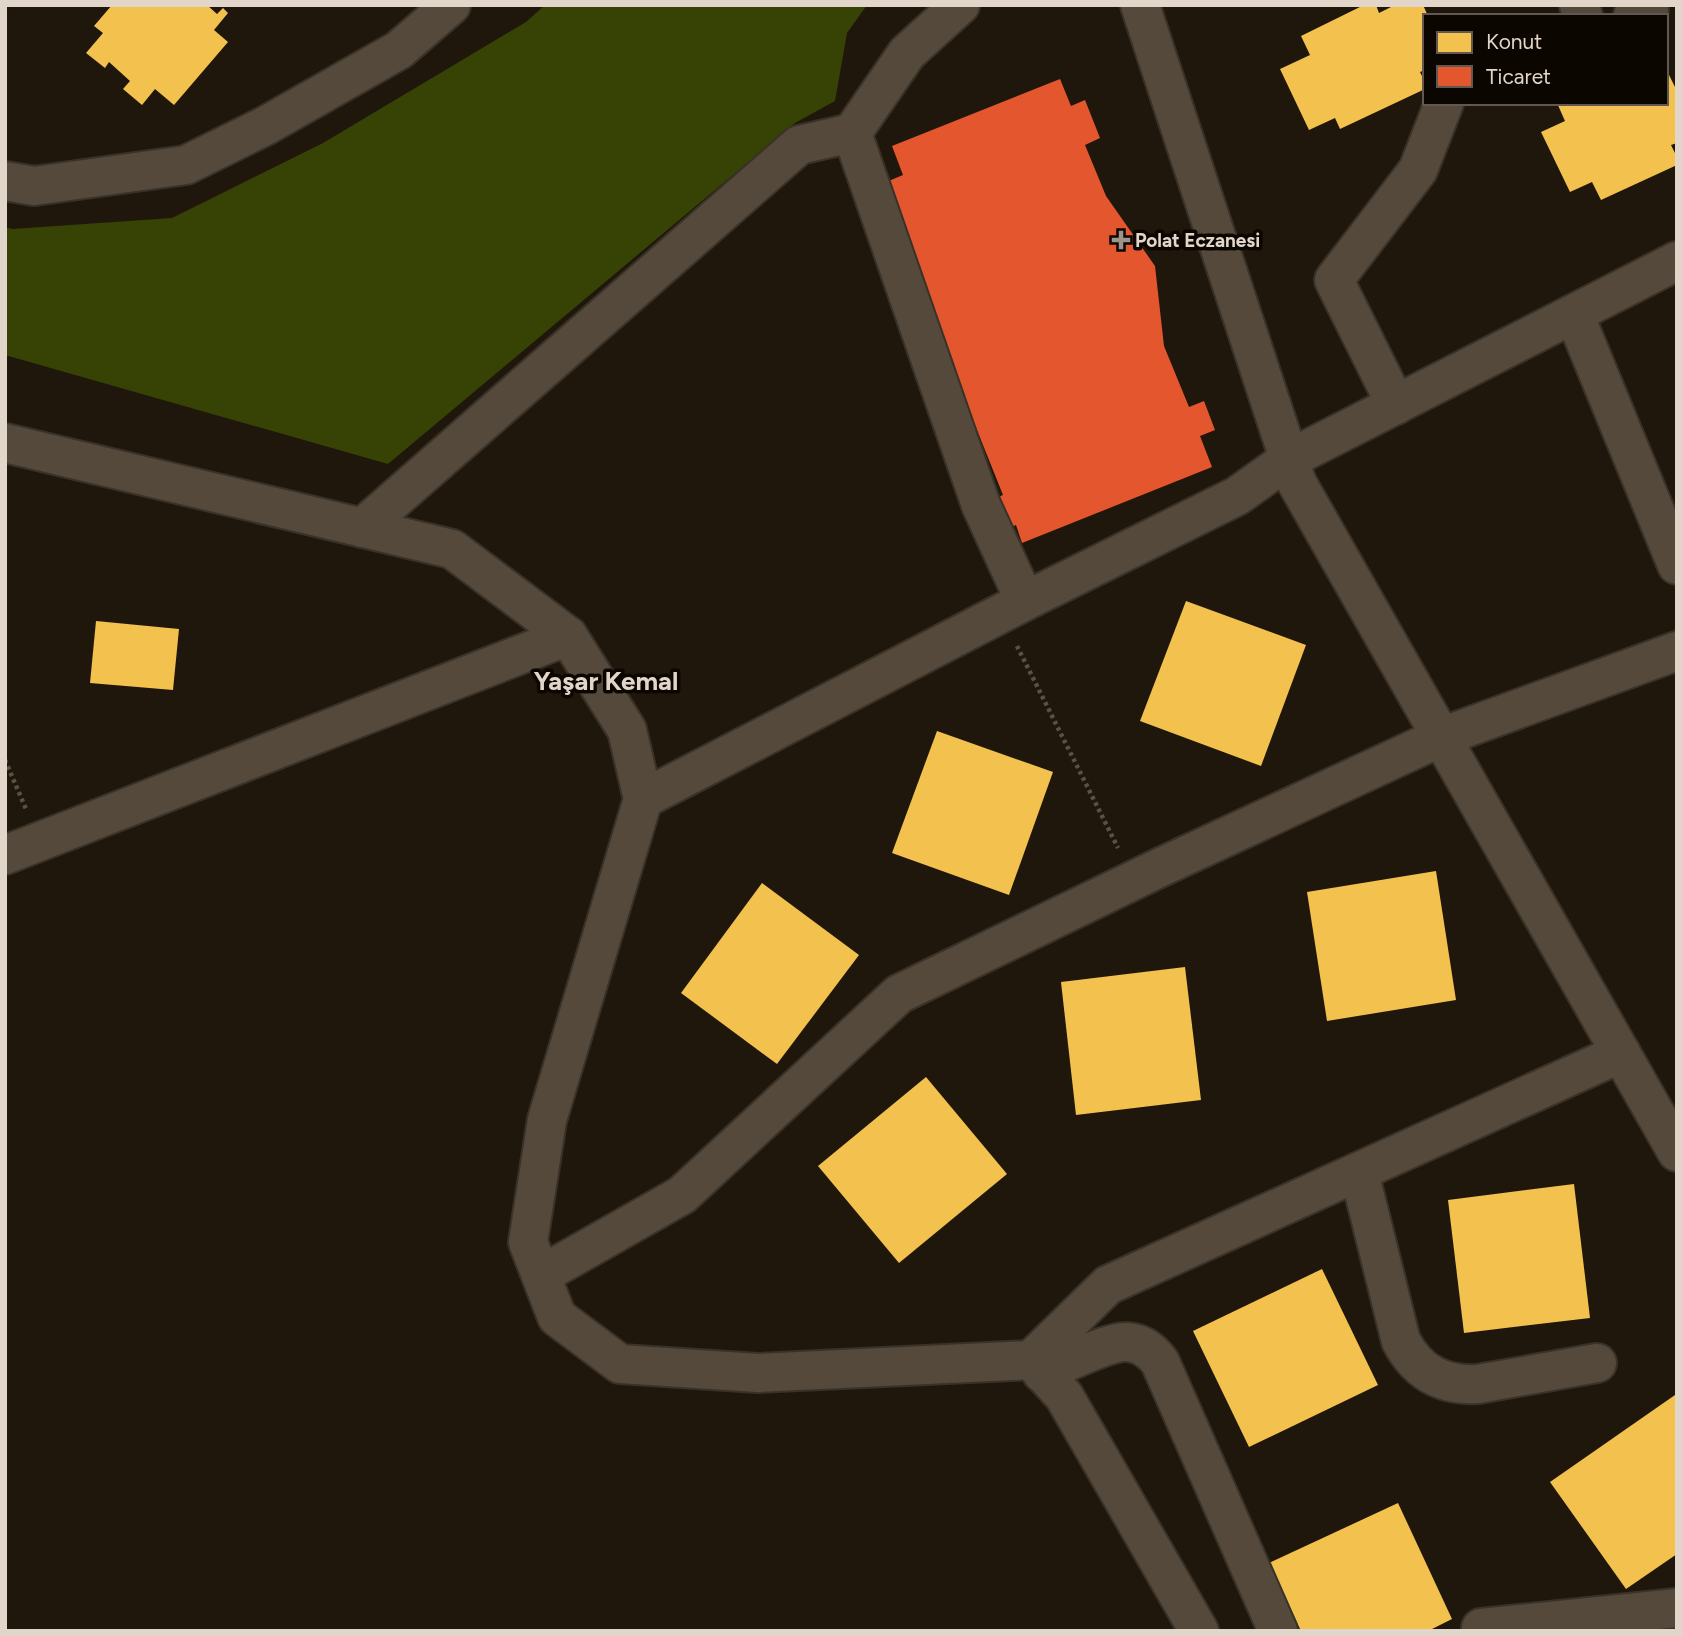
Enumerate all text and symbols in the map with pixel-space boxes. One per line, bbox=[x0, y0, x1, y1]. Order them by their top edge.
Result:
legend bbox=[1423, 14, 1668, 105]
text: Konut bbox=[1486, 29, 1542, 54]
text: Ticaret bbox=[1486, 64, 1551, 89]
place label: Polat Eczanesi bbox=[1135, 229, 1260, 252]
marker: Polat Eczanesi bbox=[1113, 232, 1129, 248]
district label: Yaşar Kemal bbox=[534, 665, 678, 697]

